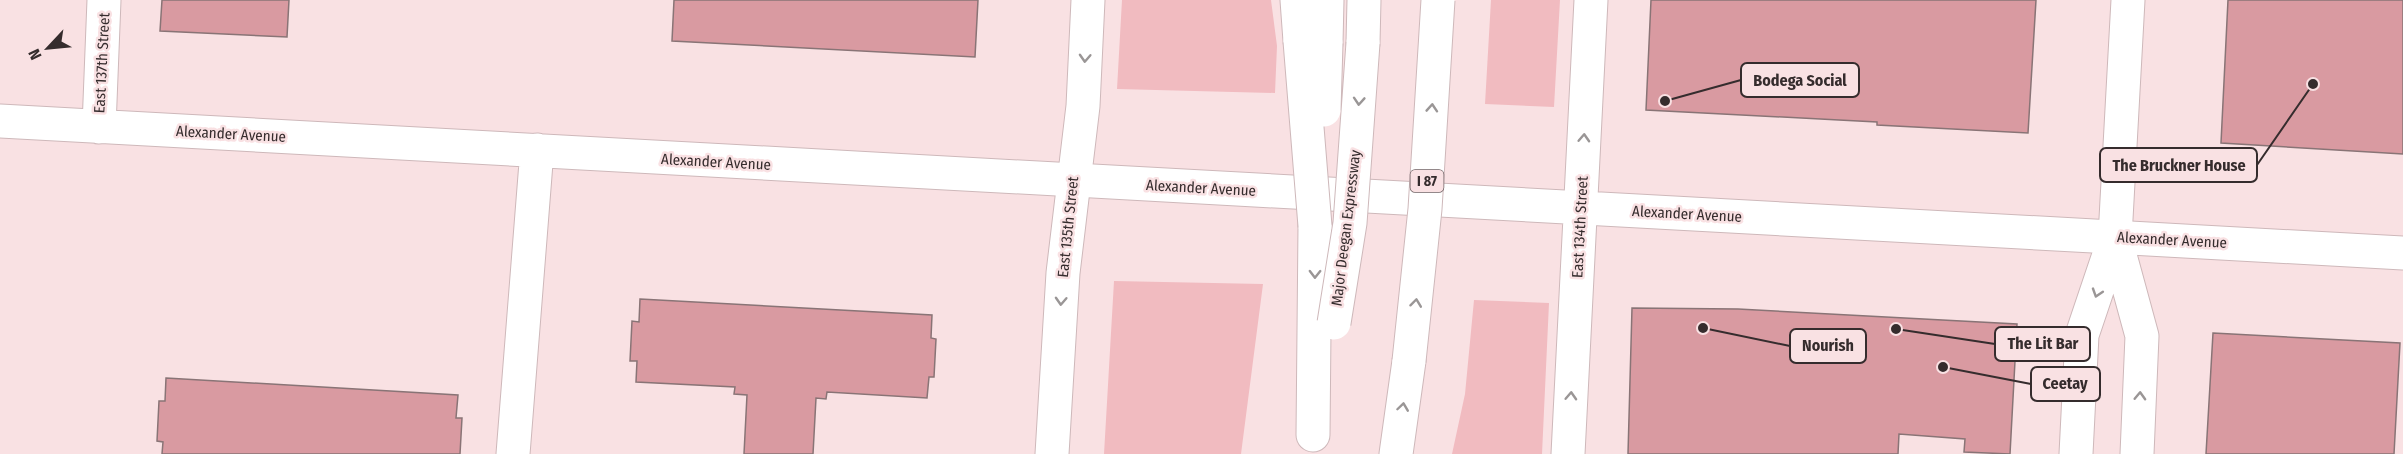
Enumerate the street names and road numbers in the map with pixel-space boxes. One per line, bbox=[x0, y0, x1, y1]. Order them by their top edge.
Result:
street label: East 137th Street bbox=[90, 12, 114, 114]
street label: Alexander Avenue bbox=[176, 122, 286, 146]
street label: Major Deegan Expressway bbox=[1327, 149, 1365, 307]
street label: Alexander Avenue bbox=[661, 150, 771, 174]
road number: I 87 bbox=[1410, 170, 1444, 192]
street label: East 135th Street bbox=[1054, 175, 1082, 278]
street label: Alexander Avenue bbox=[1146, 176, 1256, 200]
street label: East 134th Street bbox=[1568, 176, 1592, 278]
street label: Alexander Avenue bbox=[1632, 202, 1742, 226]
street label: Alexander Avenue bbox=[2117, 228, 2227, 252]

